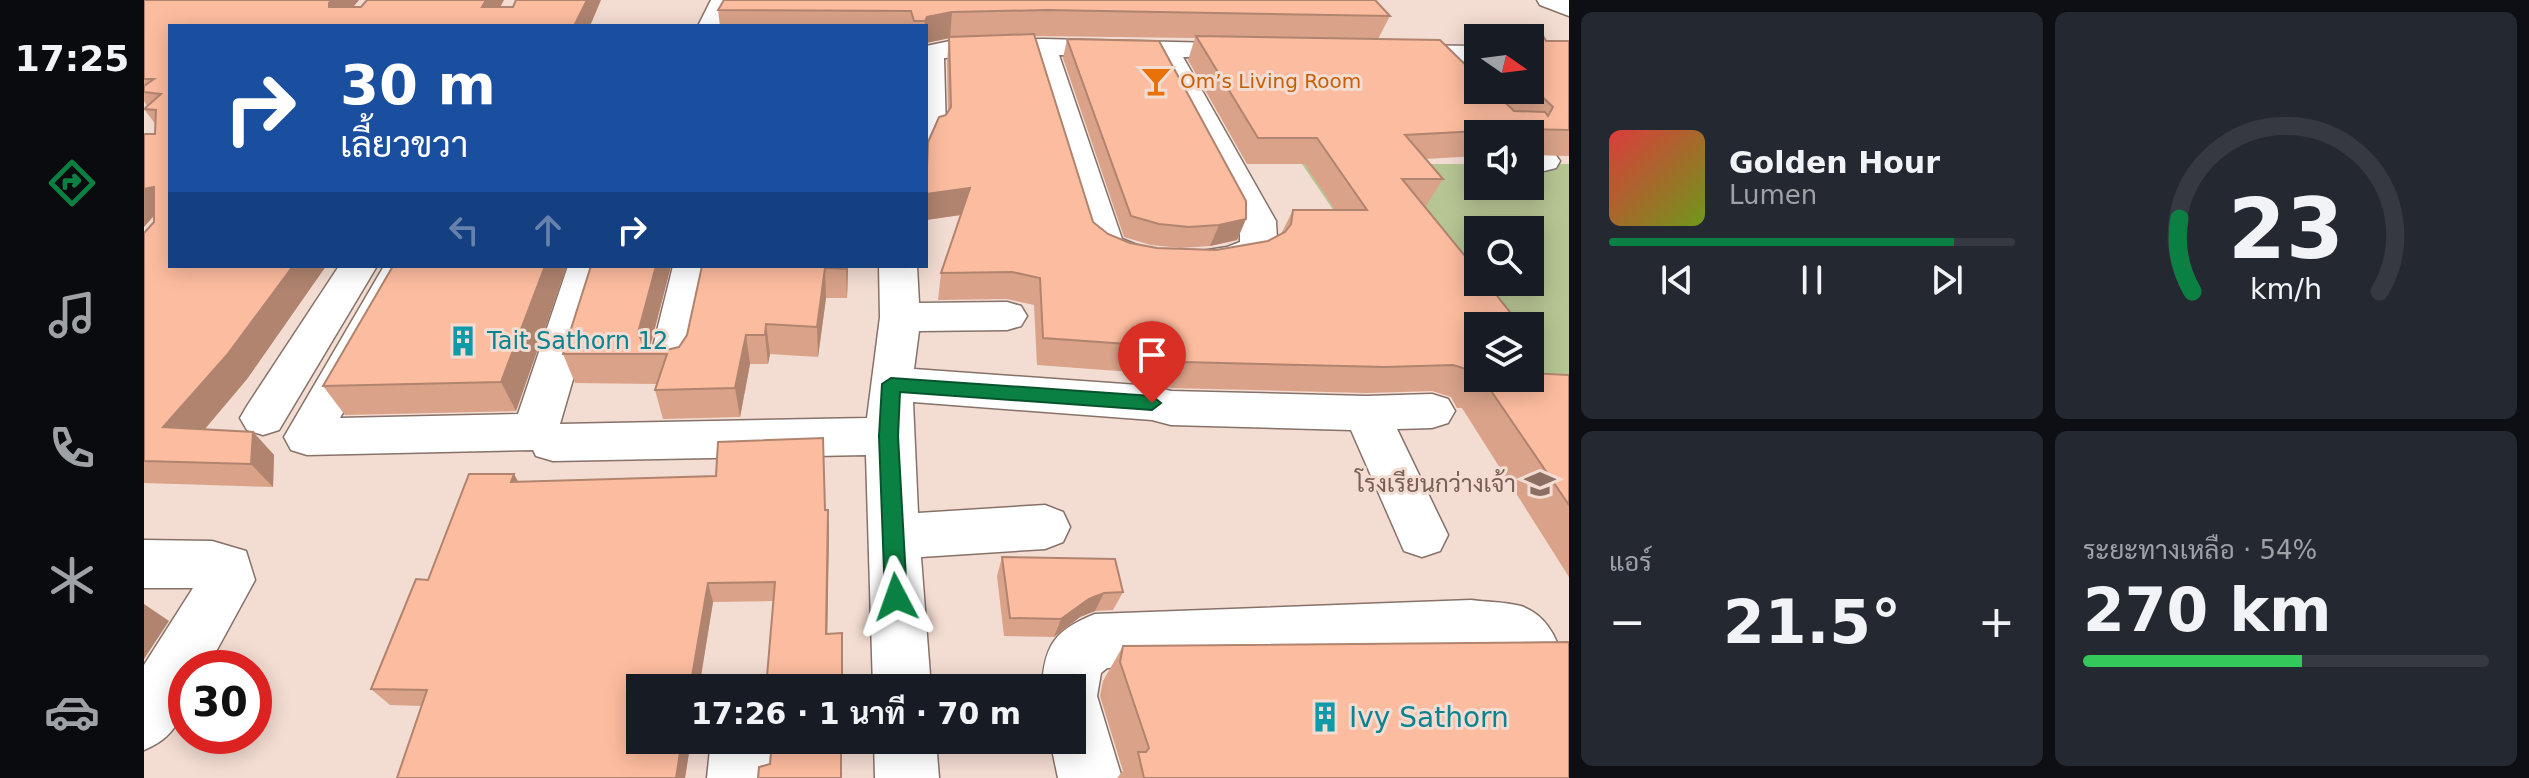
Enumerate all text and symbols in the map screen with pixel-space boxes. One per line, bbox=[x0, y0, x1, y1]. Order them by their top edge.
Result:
north arrow bbox=[1464, 24, 1544, 104]
map controls bbox=[1464, 24, 1544, 392]
text: 17:25 bbox=[15, 38, 129, 79]
text: 30 m bbox=[340, 52, 496, 117]
icon: right bbox=[208, 56, 312, 160]
bar icon: Om’s Living Room bbox=[1139, 64, 1173, 98]
place label: Om’s Living Room bbox=[1180, 69, 1361, 93]
button: sound bbox=[1464, 120, 1544, 200]
text: เลี้ยวขวา bbox=[340, 124, 468, 165]
text: Golden Hour bbox=[1729, 145, 1940, 180]
icon: directions bbox=[44, 155, 100, 211]
text: Lumen bbox=[1729, 180, 1817, 210]
text: 23 bbox=[2228, 180, 2344, 277]
icon: left bbox=[442, 208, 486, 252]
icon: ahead bbox=[526, 208, 570, 252]
icon: right bbox=[610, 208, 654, 252]
button: search bbox=[1464, 216, 1544, 296]
icon: previous bbox=[1655, 258, 1699, 302]
icon: pause bbox=[1790, 258, 1834, 302]
icon: next bbox=[1925, 258, 1969, 302]
text: km/h bbox=[2250, 272, 2322, 306]
icon: music bbox=[44, 287, 100, 343]
button: layers bbox=[1464, 312, 1544, 392]
pin bbox=[1118, 321, 1186, 403]
building icon: Tait Sathorn 12 bbox=[446, 324, 480, 358]
place label: Tait Sathorn 12 bbox=[486, 327, 668, 355]
icon: arrive bbox=[1130, 333, 1174, 377]
icon: phone bbox=[44, 420, 100, 476]
school or university icon: โรงเรียนกว่างเจ้า bbox=[1523, 467, 1557, 501]
place label: โรงเรียนกว่างเจ้า bbox=[1353, 468, 1516, 498]
text: ระยะทางเหลือ · 54% bbox=[2083, 535, 2317, 565]
text: แอร์ bbox=[1609, 547, 1652, 577]
icon: climate bbox=[44, 552, 100, 608]
position arrow bbox=[854, 555, 938, 639]
text: 270 km bbox=[2083, 575, 2332, 645]
text: 21.5° bbox=[1723, 587, 1901, 657]
text: − bbox=[1609, 596, 1646, 647]
text: + bbox=[1978, 596, 2015, 647]
speed limit sign: 30 bbox=[168, 650, 272, 754]
icon: car bbox=[44, 684, 100, 740]
text: 17:26 · 1 นาที · 70 m bbox=[691, 696, 1021, 731]
building icon: Ivy Sathorn bbox=[1308, 700, 1342, 734]
place label: Ivy Sathorn bbox=[1349, 701, 1509, 734]

